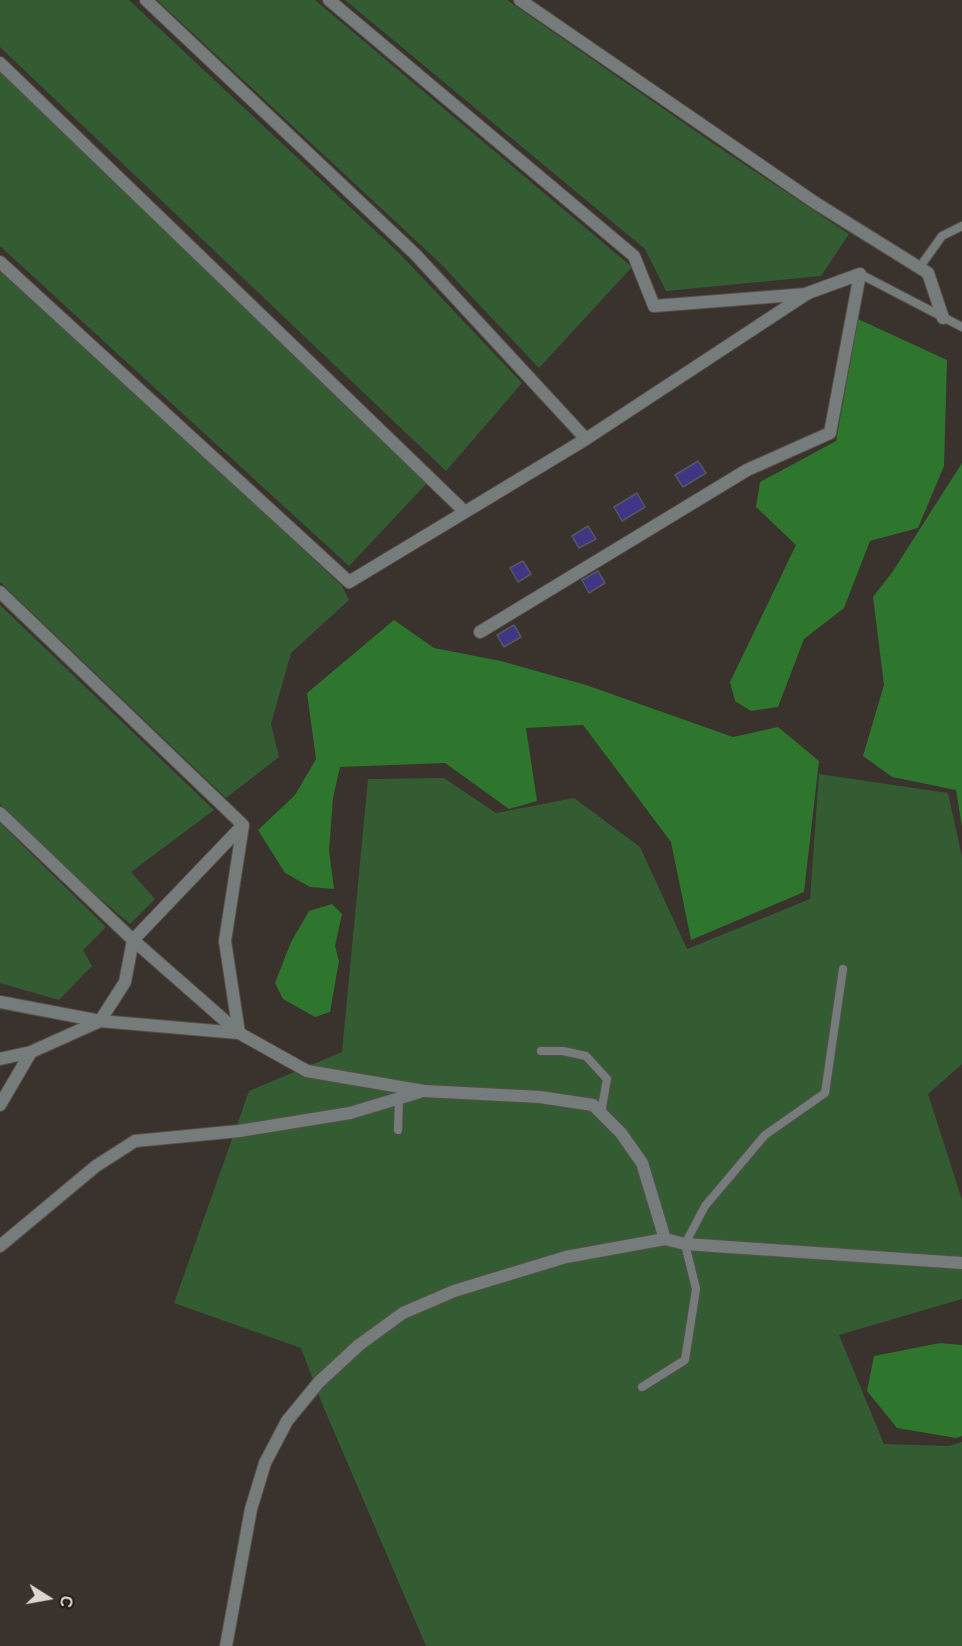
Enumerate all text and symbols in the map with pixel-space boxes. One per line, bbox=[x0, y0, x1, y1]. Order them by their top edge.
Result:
north arrow bbox=[18, 1568, 78, 1628]
text: С bbox=[57, 1594, 76, 1609]

